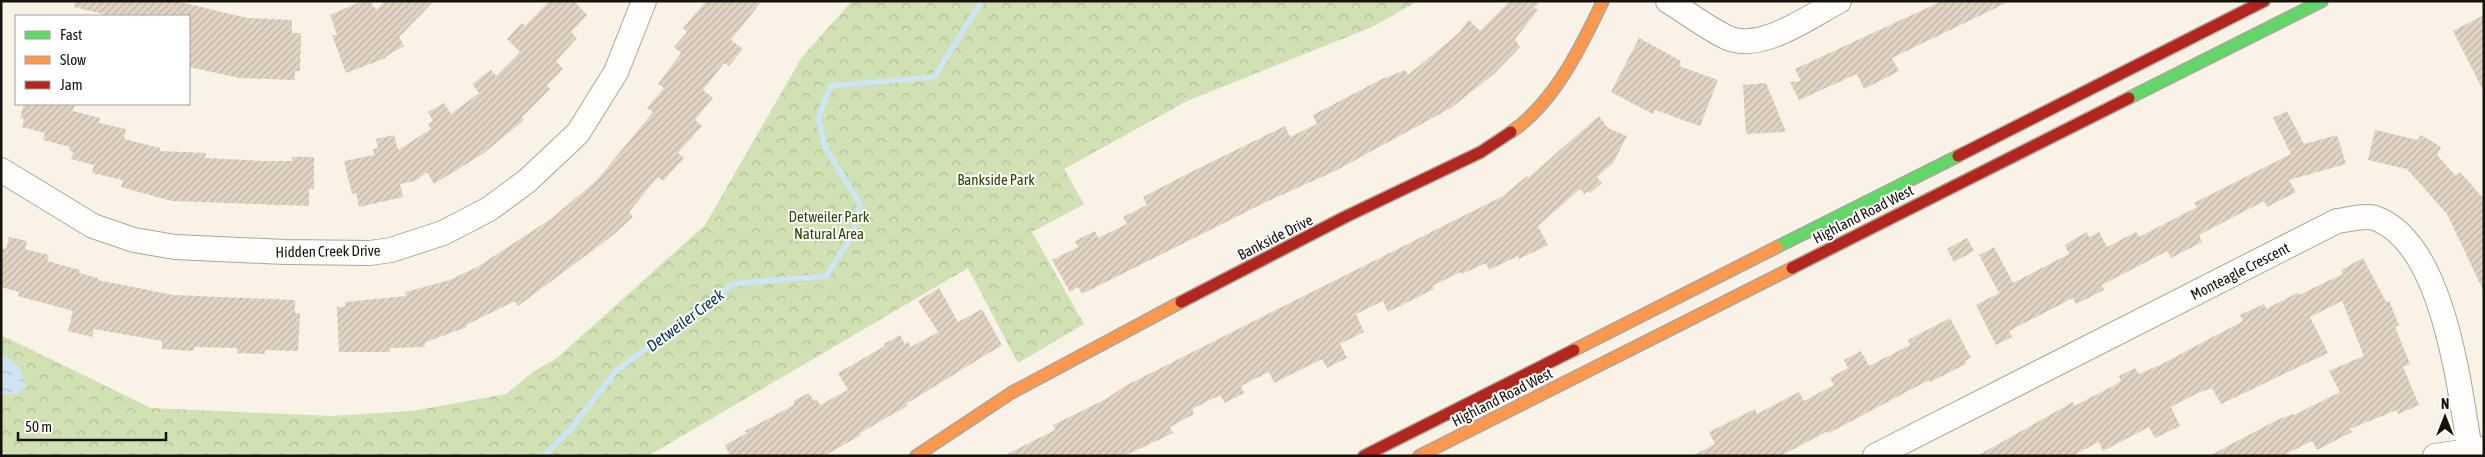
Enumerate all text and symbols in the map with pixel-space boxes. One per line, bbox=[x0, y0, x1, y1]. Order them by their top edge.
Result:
legend bbox=[15, 15, 190, 105]
text: Fast bbox=[60, 26, 82, 43]
text: Slow bbox=[60, 51, 86, 68]
text: Jam bbox=[60, 76, 83, 93]
park label: Bankside Park bbox=[957, 171, 1035, 188]
street label: Highland Road West bbox=[1810, 181, 1916, 247]
park label: Detweiler Park Natural Area bbox=[789, 208, 870, 242]
street label: Bankside Drive bbox=[1235, 211, 1315, 263]
street label: Monteagle Crescent bbox=[2188, 239, 2292, 303]
street label: Hidden Creek Drive bbox=[275, 242, 381, 260]
water label: Detweiler Creek bbox=[643, 285, 728, 355]
street label: Highland Road West bbox=[1449, 364, 1555, 430]
north arrow bbox=[2420, 392, 2470, 442]
text: N bbox=[2441, 396, 2449, 412]
scale bar bbox=[18, 410, 165, 442]
text: 50 m bbox=[25, 418, 52, 435]

